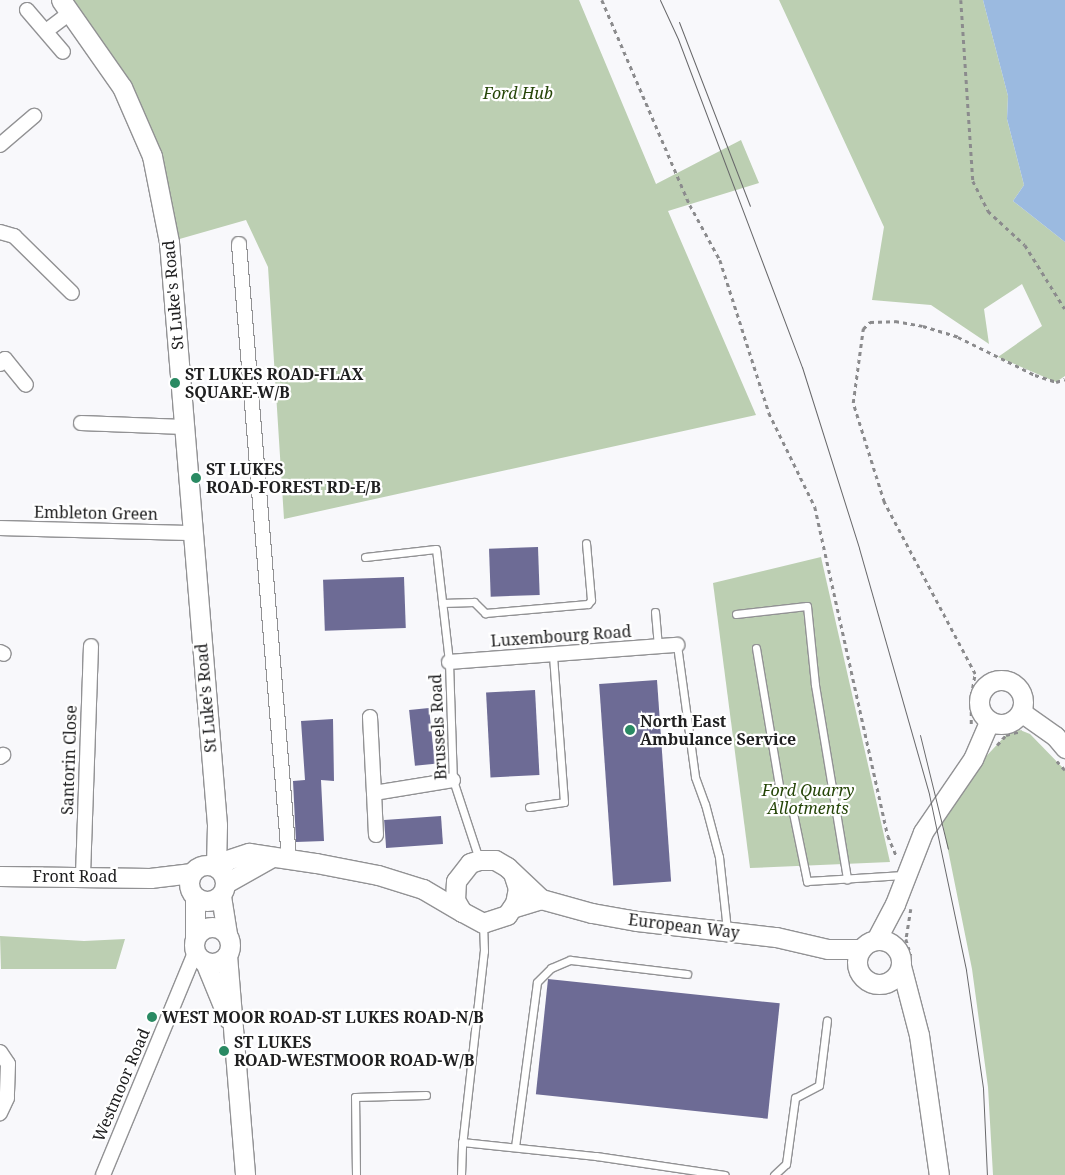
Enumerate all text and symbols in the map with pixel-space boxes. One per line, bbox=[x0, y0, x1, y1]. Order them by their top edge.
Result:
park label: Ford Hub bbox=[483, 83, 553, 103]
street label: St Luke's Road bbox=[159, 240, 187, 350]
place label: ST LUKES ROAD-FLAX SQUARE-W/B bbox=[185, 364, 363, 402]
marker: ST LUKES ROAD-FLAX SQUARE-W/B bbox=[169, 377, 181, 389]
place label: ST LUKES ROAD-FOREST RD-E/B bbox=[206, 459, 381, 497]
marker: ST LUKES ROAD-FOREST RD-E/B bbox=[190, 472, 202, 484]
street label: Embleton Green bbox=[34, 502, 158, 524]
street label: Luxembourg Road bbox=[490, 622, 632, 650]
street label: St Luke's Road bbox=[192, 643, 220, 753]
street label: Brussels Road bbox=[426, 674, 450, 780]
street label: Santorin Close bbox=[57, 705, 81, 815]
place label: North East Ambulance Service bbox=[640, 711, 796, 749]
marker: North East Ambulance Service bbox=[624, 724, 636, 736]
park label: Ford Quarry Allotments bbox=[762, 780, 854, 818]
street label: Front Road bbox=[33, 866, 117, 886]
street label: European Way bbox=[627, 910, 741, 942]
place label: WEST MOOR ROAD-ST LUKES ROAD-N/B bbox=[162, 1007, 484, 1027]
marker: WEST MOOR ROAD-ST LUKES ROAD-N/B bbox=[146, 1011, 158, 1023]
street label: Westmoor Road bbox=[89, 1026, 153, 1144]
place label: ST LUKES ROAD-WESTMOOR ROAD-W/B bbox=[234, 1032, 475, 1070]
marker: ST LUKES ROAD-WESTMOOR ROAD-W/B bbox=[218, 1045, 230, 1057]

